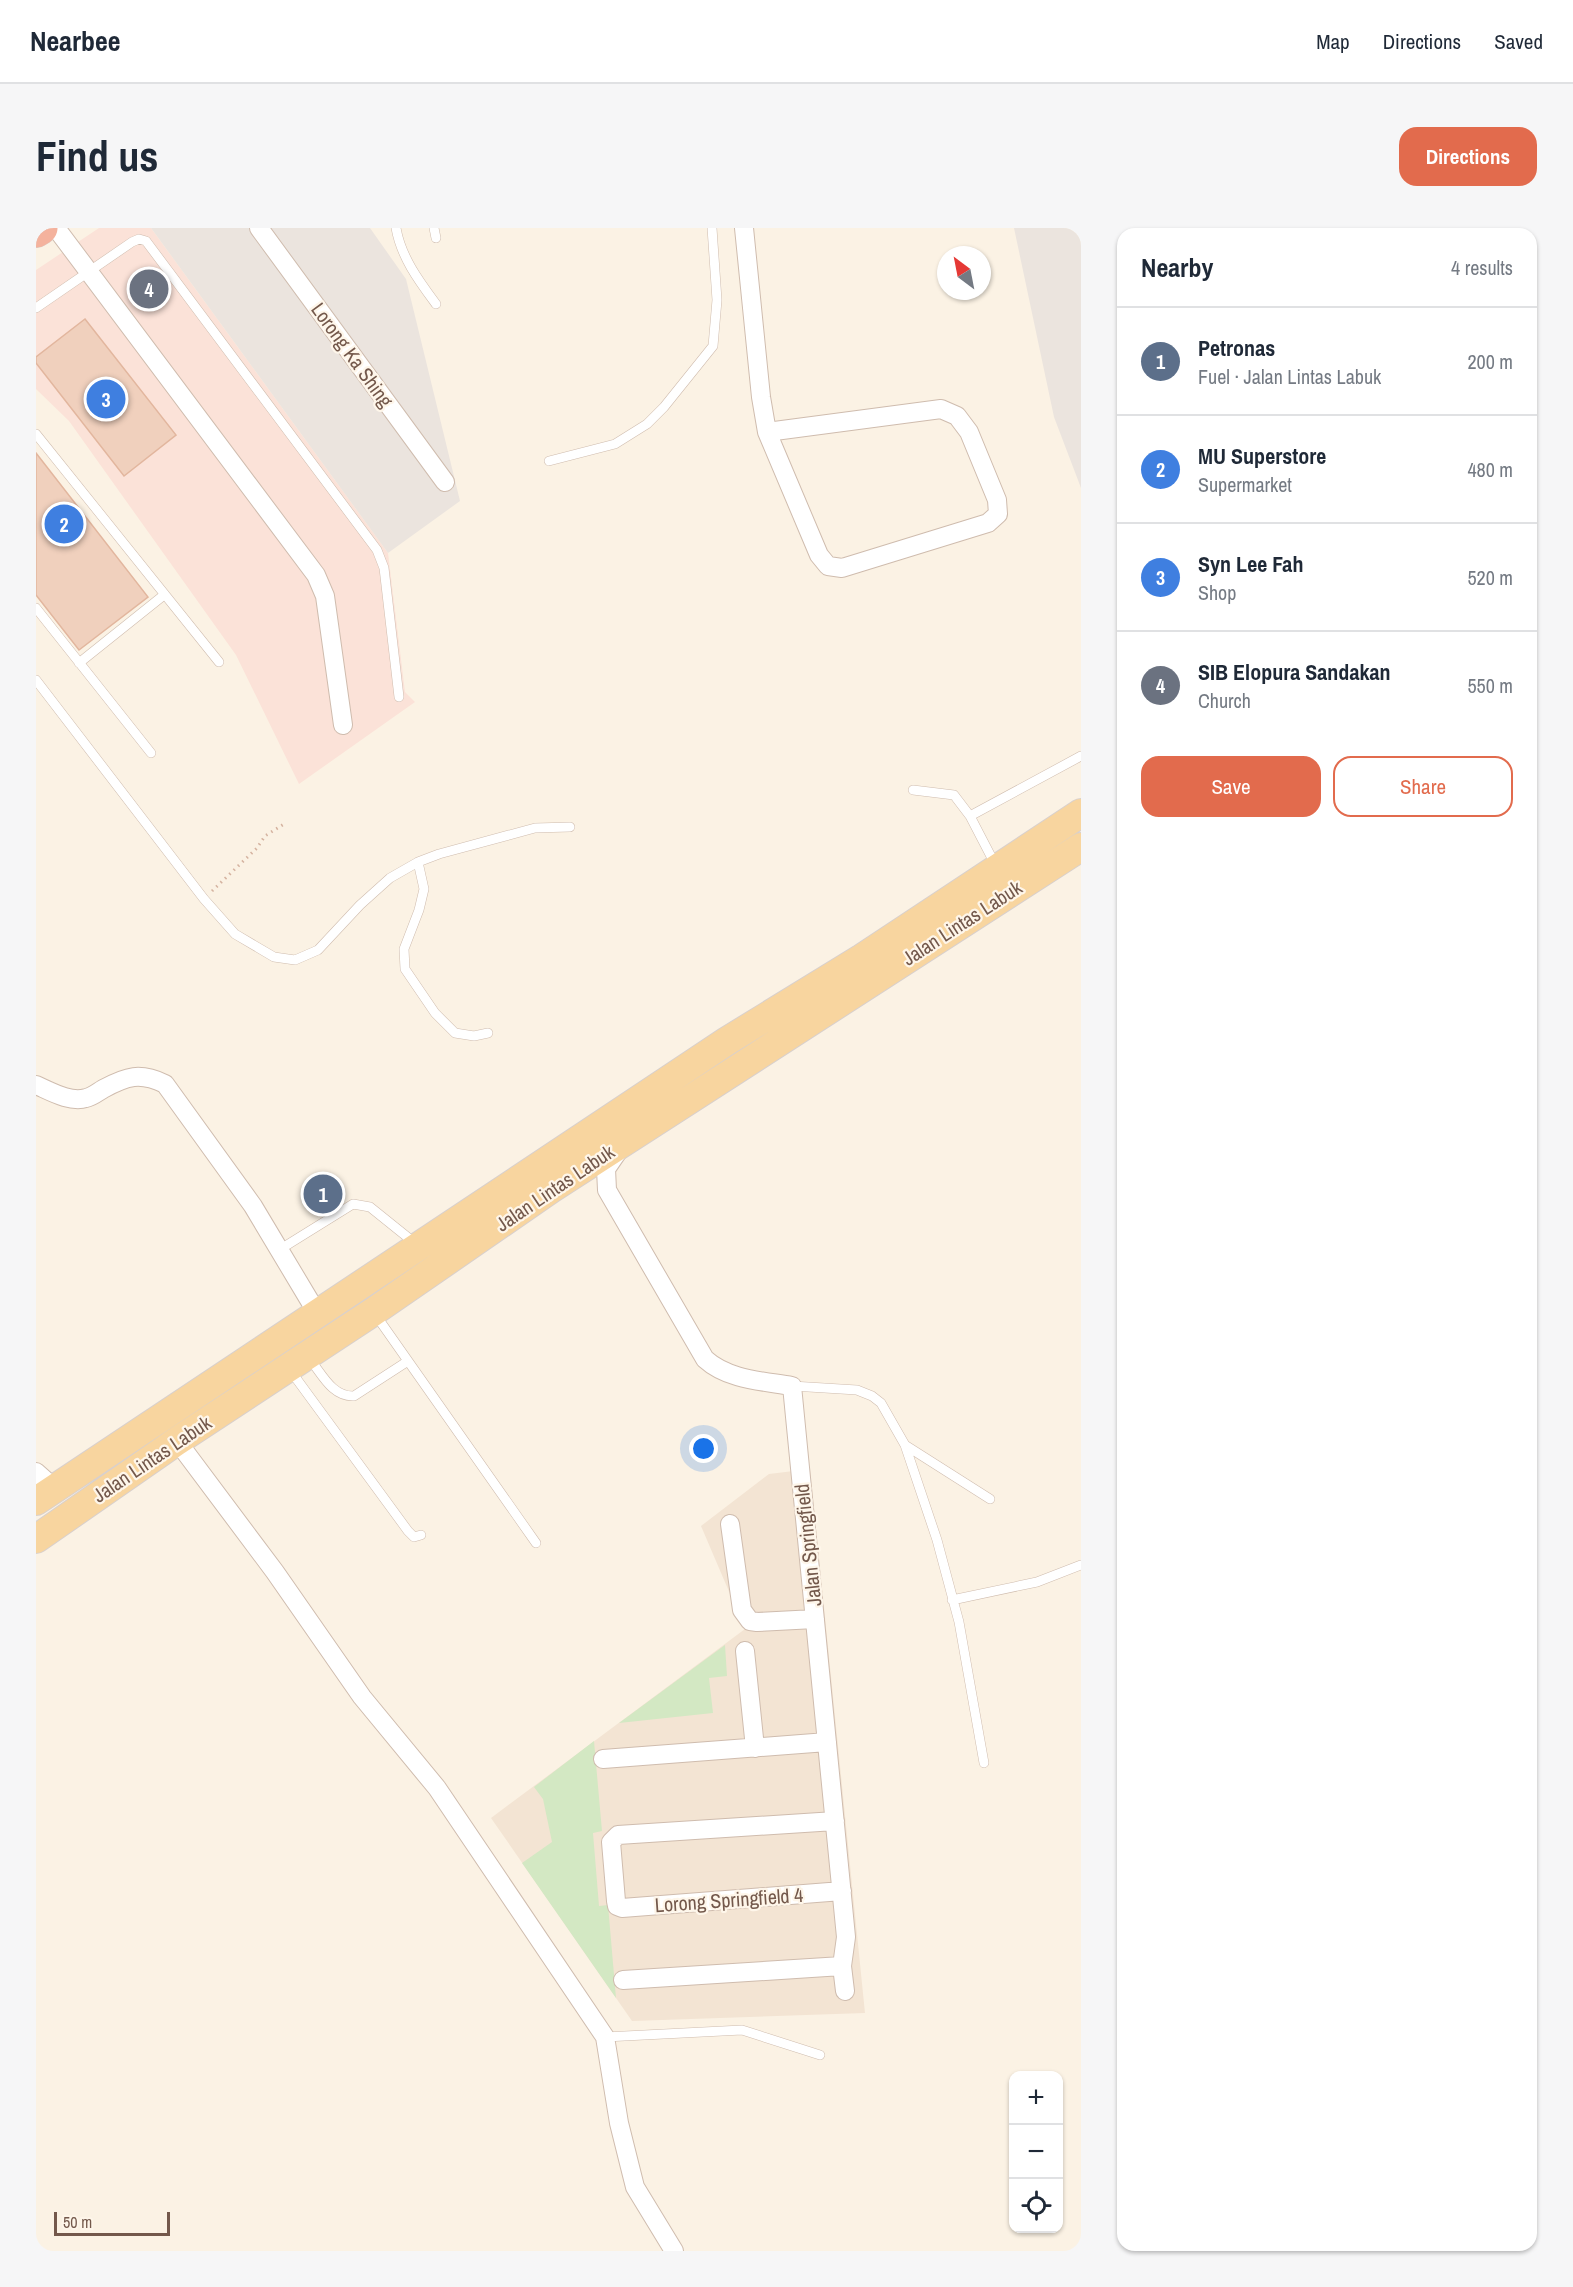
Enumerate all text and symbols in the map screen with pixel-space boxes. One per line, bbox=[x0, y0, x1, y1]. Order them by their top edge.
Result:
text: Nearbee bbox=[30, 22, 121, 60]
text: Map bbox=[1316, 27, 1350, 56]
text: Directions bbox=[1383, 27, 1461, 56]
text: Saved bbox=[1494, 27, 1543, 56]
button: Directions bbox=[1399, 127, 1537, 186]
text: Find us bbox=[36, 128, 158, 184]
north arrow bbox=[937, 246, 991, 300]
text: Nearby bbox=[1141, 250, 1213, 285]
text: 4 results bbox=[1451, 254, 1513, 281]
pin: 4 bbox=[130, 266, 168, 312]
street label: Lorong Ka Shing bbox=[305, 297, 400, 412]
text: Petronas bbox=[1198, 333, 1275, 363]
text: 1 bbox=[1156, 348, 1165, 375]
text: 200 m bbox=[1467, 348, 1513, 375]
text: Fuel · Jalan Lintas Labuk bbox=[1198, 363, 1381, 390]
pin: 3 bbox=[86, 376, 126, 422]
text: MU Superstore bbox=[1198, 441, 1326, 471]
text: 2 bbox=[1156, 456, 1165, 483]
text: 480 m bbox=[1467, 456, 1513, 483]
text: Supermarket bbox=[1198, 471, 1292, 498]
pin: 2 bbox=[45, 502, 84, 546]
text: Syn Lee Fah bbox=[1198, 549, 1303, 579]
text: 3 bbox=[1156, 564, 1165, 591]
text: 520 m bbox=[1467, 564, 1513, 591]
text: Shop bbox=[1198, 579, 1236, 606]
text: SIB Elopura Sandakan bbox=[1198, 657, 1391, 687]
text: 4 bbox=[1156, 672, 1165, 699]
text: 550 m bbox=[1467, 672, 1513, 699]
text: Church bbox=[1198, 687, 1251, 714]
button: Save bbox=[1141, 756, 1321, 817]
button: Share bbox=[1333, 756, 1513, 817]
street label: Jalan Lintas Labuk bbox=[897, 873, 1027, 971]
street label: Jalan Lintas Labuk bbox=[490, 1137, 620, 1237]
pin: 1 bbox=[304, 1172, 342, 1216]
street label: Jalan Lintas Labuk bbox=[87, 1408, 217, 1508]
your location bbox=[689, 1434, 718, 1463]
street label: Jalan Springfield bbox=[788, 1482, 827, 1608]
street label: Lorong Springfield 4 bbox=[654, 1881, 804, 1918]
map controls bbox=[1009, 2071, 1063, 2233]
button: + bbox=[1009, 2071, 1063, 2125]
button: − bbox=[1009, 2125, 1063, 2179]
button: locate bbox=[1009, 2179, 1063, 2233]
scale bar bbox=[54, 2209, 170, 2236]
text: 50 m bbox=[63, 2211, 92, 2233]

